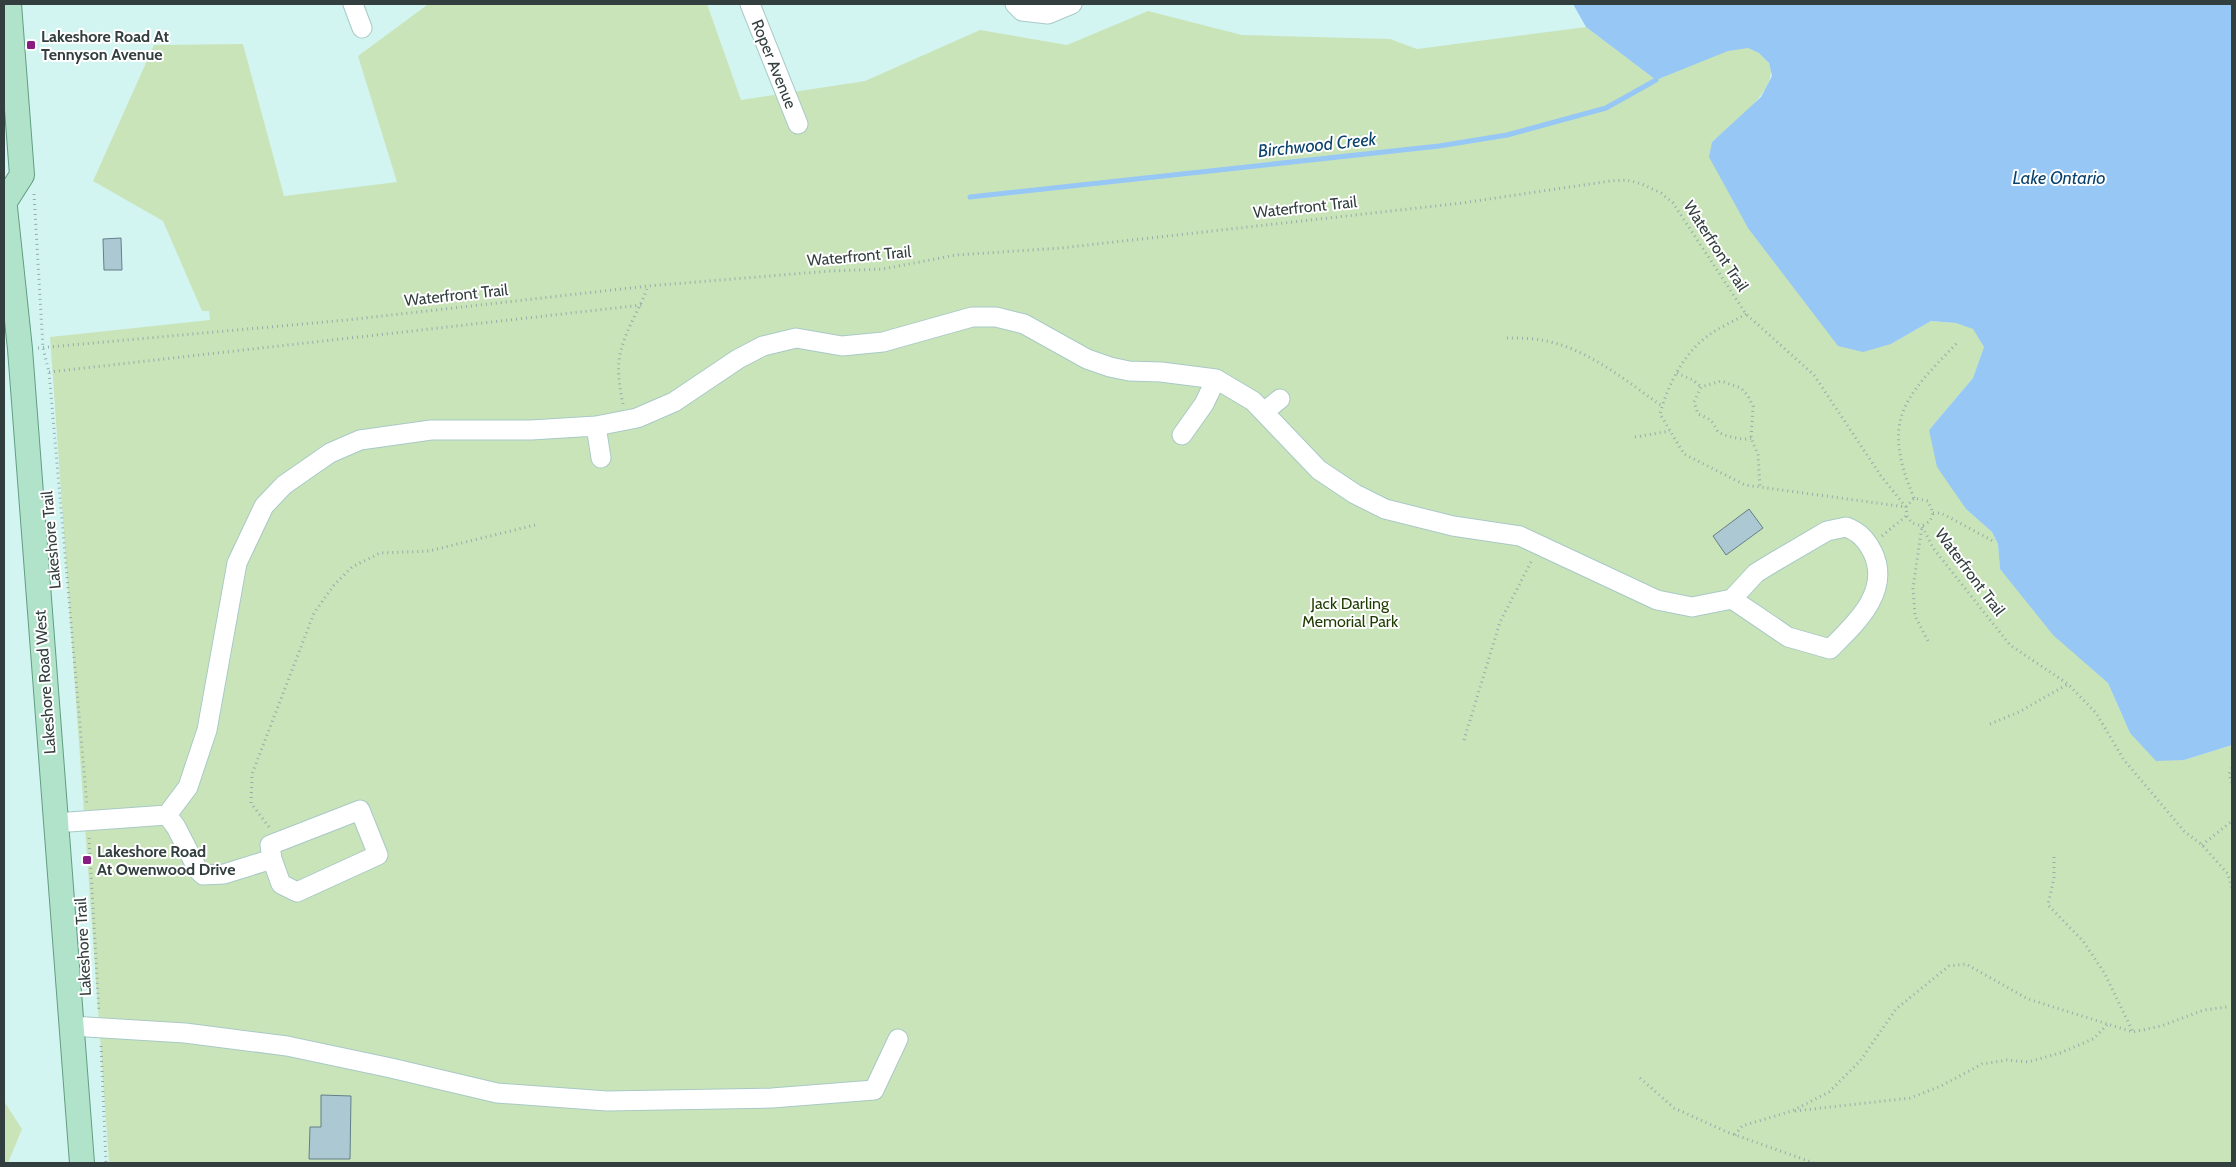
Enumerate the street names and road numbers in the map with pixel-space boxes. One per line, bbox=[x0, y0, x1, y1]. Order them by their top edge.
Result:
street label: Roper Avenue bbox=[747, 17, 801, 111]
street label: Waterfront Trail bbox=[1252, 192, 1358, 222]
street label: Waterfront Trail bbox=[1680, 197, 1752, 295]
street label: Waterfront Trail bbox=[806, 242, 912, 270]
street label: Waterfront Trail bbox=[403, 280, 509, 310]
street label: Lakeshore Trail bbox=[37, 490, 65, 590]
street label: Waterfront Trail bbox=[1931, 525, 2009, 620]
street label: Lakeshore Road West bbox=[30, 609, 60, 755]
street label: Lakeshore Trail bbox=[71, 897, 95, 997]

